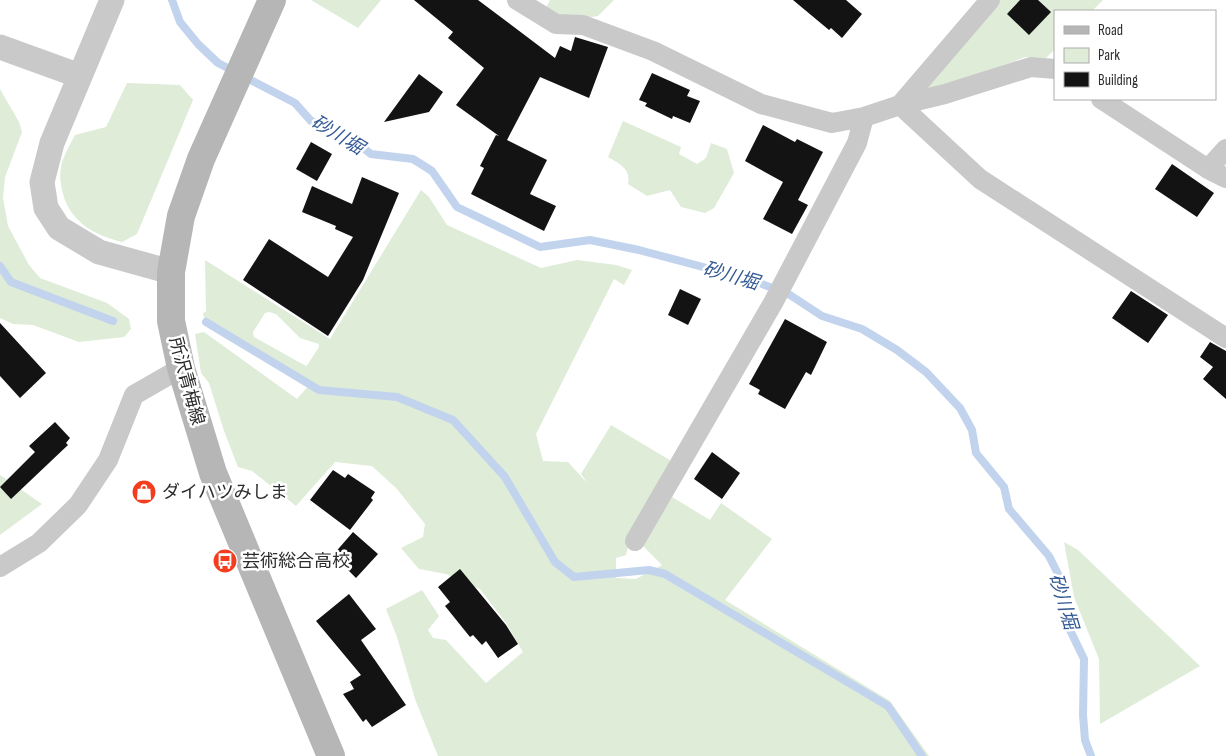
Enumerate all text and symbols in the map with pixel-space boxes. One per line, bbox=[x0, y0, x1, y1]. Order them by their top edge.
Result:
legend bbox=[1054, 10, 1216, 100]
text: Road bbox=[1098, 21, 1123, 40]
text: Park bbox=[1098, 46, 1120, 65]
text: Building bbox=[1098, 71, 1138, 90]
water label: 砂川堀 bbox=[307, 111, 370, 161]
water label: 砂川堀 bbox=[700, 258, 764, 296]
street label: 所沢青梅線 bbox=[165, 335, 208, 427]
shop icon: ダイハツみしま bbox=[131, 479, 157, 505]
place label: ダイハツみしま bbox=[162, 482, 288, 503]
bus stop icon: 芸術総合高校 bbox=[212, 548, 238, 574]
place label: 芸術総合高校 bbox=[242, 551, 350, 572]
water label: 砂川堀 bbox=[1043, 571, 1083, 635]

